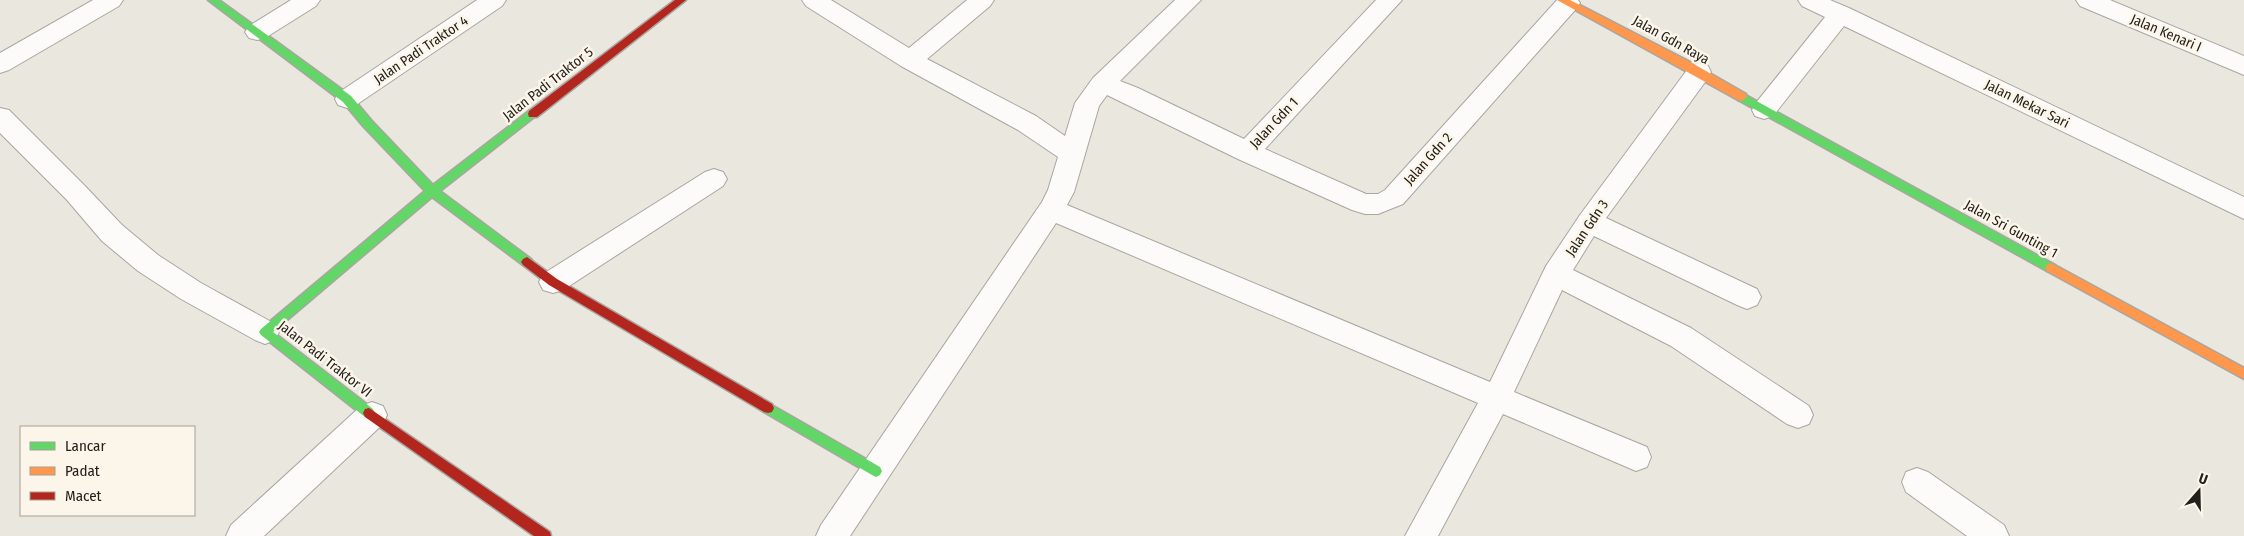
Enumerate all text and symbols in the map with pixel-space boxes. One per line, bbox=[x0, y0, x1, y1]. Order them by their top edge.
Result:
street label: Jalan Kenari I bbox=[2128, 10, 2204, 56]
street label: Jalan Padi Traktor 4 bbox=[371, 12, 472, 88]
street label: Jalan Gdn Raya bbox=[1630, 12, 1712, 68]
street label: Jalan Padi Traktor 5 bbox=[500, 44, 596, 124]
street label: Jalan Mekar Sari bbox=[1982, 76, 2072, 132]
street label: Jalan Gdn 1 bbox=[1246, 94, 1302, 152]
street label: Jalan Gdn 2 bbox=[1400, 130, 1456, 188]
street label: Jalan Sri Gunting 1 bbox=[1961, 196, 2061, 262]
street label: Jalan Gdn 3 bbox=[1562, 197, 1612, 259]
street label: Jalan Padi Traktor VI bbox=[275, 317, 375, 401]
legend bbox=[20, 426, 195, 516]
text: Lancar bbox=[65, 437, 106, 455]
text: Padat bbox=[65, 462, 100, 480]
north arrow bbox=[2174, 466, 2224, 516]
text: U bbox=[2197, 470, 2210, 489]
text: Macet bbox=[65, 487, 102, 505]

